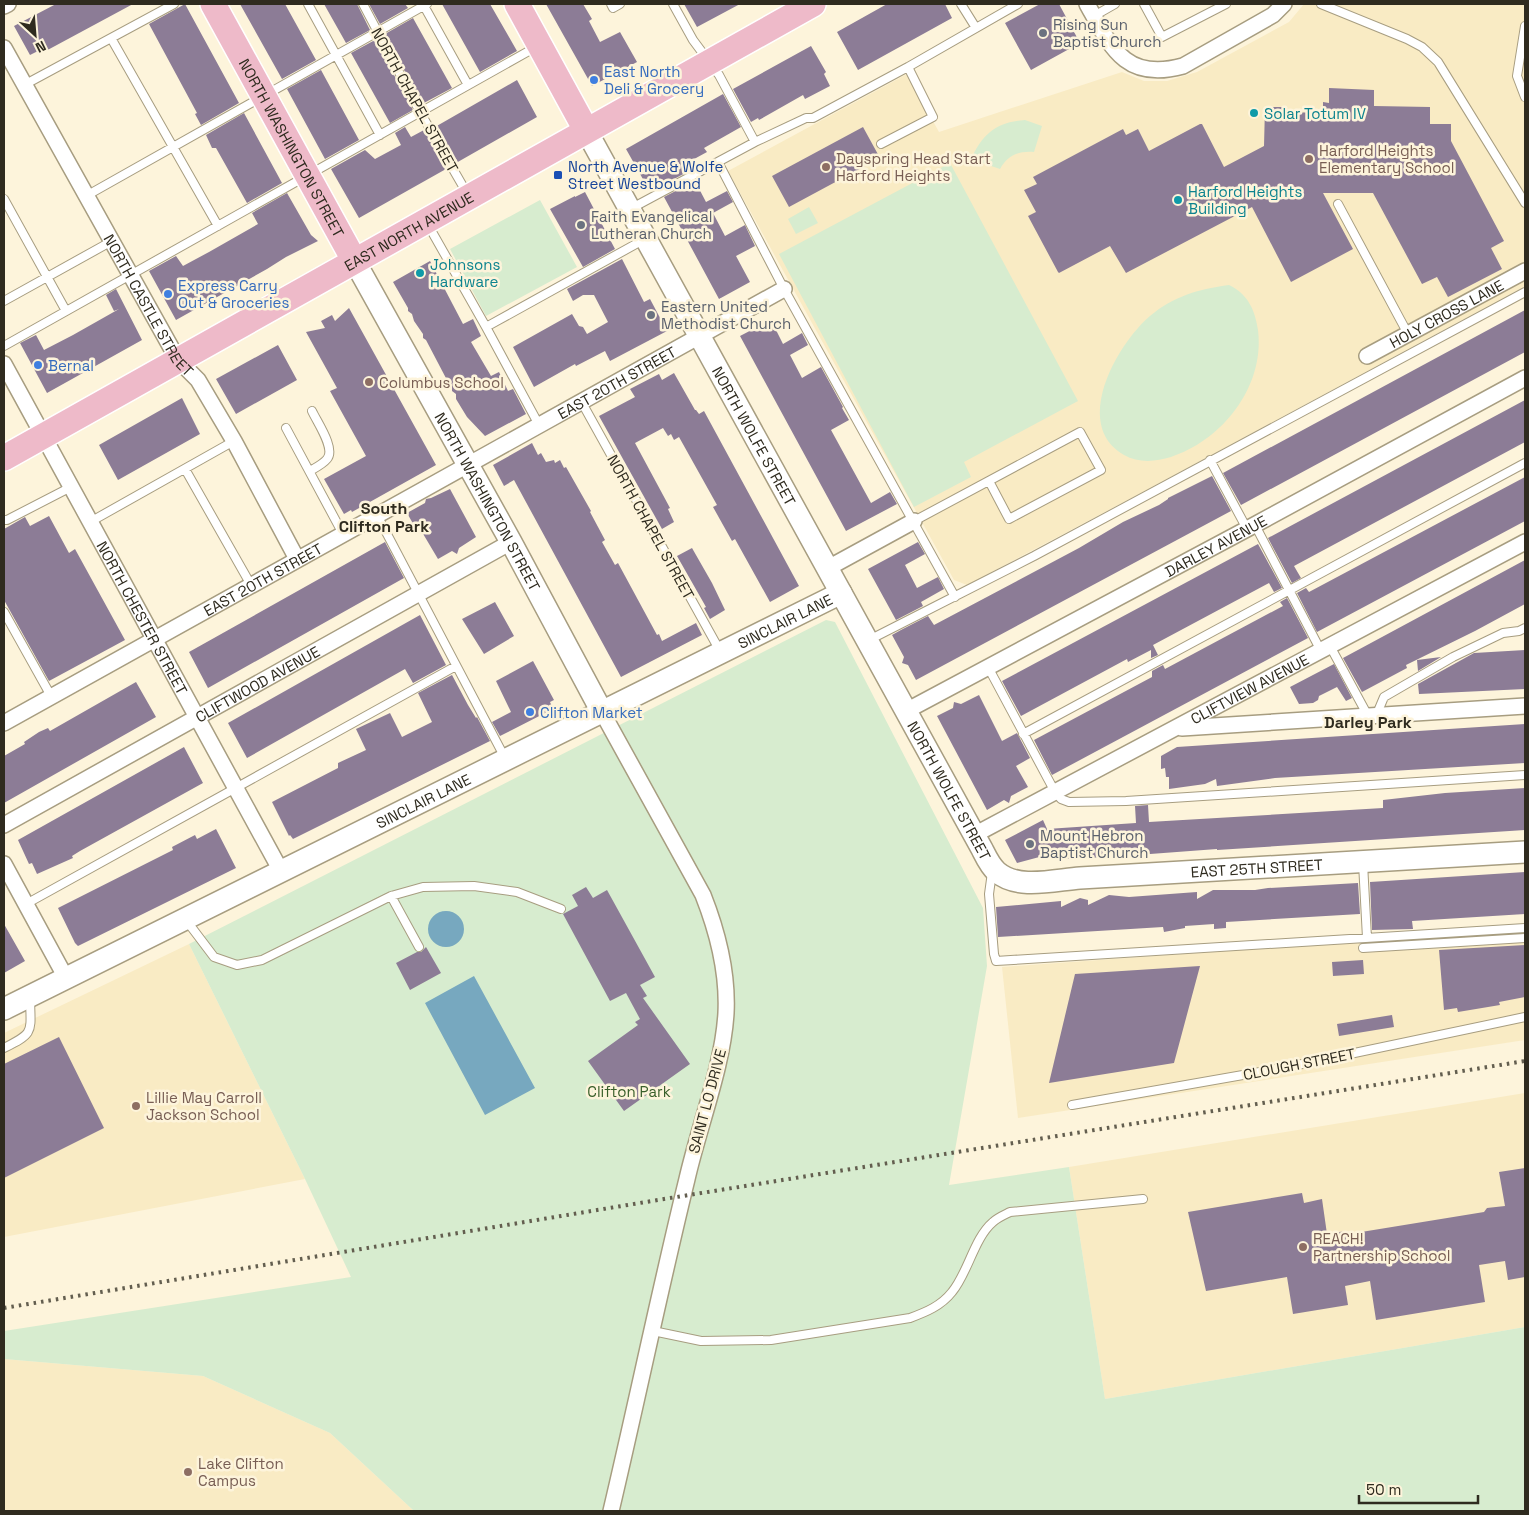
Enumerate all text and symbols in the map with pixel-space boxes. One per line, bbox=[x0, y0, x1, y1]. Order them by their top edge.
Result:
north arrow bbox=[10, 10, 60, 60]
place label: Rising Sun Baptist Church bbox=[1053, 15, 1161, 51]
street label: NORTH CHAPEL STREET bbox=[367, 24, 463, 176]
marker: Rising Sun Baptist Church bbox=[1037, 27, 1049, 39]
text: N bbox=[33, 37, 49, 57]
street label: NORTH WASHINGTON STREET bbox=[235, 55, 349, 240]
place label: East North Deli & Grocery bbox=[604, 62, 704, 98]
marker: East North Deli & Grocery bbox=[588, 74, 600, 86]
place label: Solar Totum IV bbox=[1264, 104, 1366, 123]
marker: Solar Totum IV bbox=[1248, 107, 1260, 119]
place label: Harford Heights Elementary School bbox=[1319, 141, 1455, 177]
place label: Dayspring Head Start Harford Heights bbox=[836, 149, 991, 185]
marker: Harford Heights Elementary School bbox=[1303, 153, 1315, 165]
place label: North Avenue & Wolfe Street Westbound bbox=[568, 157, 723, 193]
marker: Dayspring Head Start Harford Heights bbox=[820, 161, 832, 173]
marker: North Avenue & Wolfe Street Westbound bbox=[552, 169, 564, 181]
place label: Harford Heights Building bbox=[1188, 182, 1302, 218]
street label: EAST NORTH AVENUE bbox=[341, 187, 477, 275]
marker: Harford Heights Building bbox=[1172, 194, 1184, 206]
place label: Faith Evangelical Lutheran Church bbox=[591, 207, 713, 243]
marker: Faith Evangelical Lutheran Church bbox=[575, 219, 587, 231]
street label: NORTH CASTLE STREET bbox=[100, 230, 198, 380]
place label: Johnsons Hardware bbox=[430, 255, 501, 291]
marker: Johnsons Hardware bbox=[414, 267, 426, 279]
street label: HOLY CROSS LANE bbox=[1386, 275, 1506, 352]
place label: Express Carry Out & Groceries bbox=[178, 276, 290, 312]
marker: Express Carry Out & Groceries bbox=[162, 288, 174, 300]
place label: Eastern United Methodist Church bbox=[661, 297, 791, 333]
marker: Eastern United Methodist Church bbox=[645, 309, 657, 321]
street label: EAST 20TH STREET bbox=[554, 341, 679, 423]
place label: Bernal bbox=[48, 356, 94, 375]
marker: Bernal bbox=[32, 359, 44, 371]
street label: NORTH WOLFE STREET bbox=[708, 363, 800, 509]
place label: Columbus School bbox=[379, 373, 504, 392]
marker: Columbus School bbox=[363, 376, 375, 388]
street label: NORTH WASHINGTON STREET bbox=[431, 409, 545, 594]
street label: NORTH CHAPEL STREET bbox=[603, 451, 699, 603]
district label: South Clifton Park bbox=[339, 498, 429, 537]
street label: DARLEY AVENUE bbox=[1161, 511, 1270, 581]
street label: NORTH CHESTER STREET bbox=[93, 538, 192, 698]
street label: EAST 20TH STREET bbox=[200, 538, 325, 620]
street label: SINCLAIR LANE bbox=[734, 589, 835, 652]
street label: CLIFTWOOD AVENUE bbox=[192, 641, 323, 726]
street label: CLIFTVIEW AVENUE bbox=[1187, 649, 1312, 728]
place label: Clifton Market bbox=[540, 703, 643, 722]
marker: Clifton Market bbox=[524, 706, 536, 718]
district label: Darley Park bbox=[1324, 712, 1412, 733]
street label: NORTH WOLFE STREET bbox=[904, 717, 996, 863]
street label: SINCLAIR LANE bbox=[373, 769, 474, 832]
place label: Mount Hebron Baptist Church bbox=[1040, 826, 1148, 862]
marker: Mount Hebron Baptist Church bbox=[1024, 838, 1036, 850]
street label: EAST 25TH STREET bbox=[1190, 854, 1323, 881]
street label: CLOUGH STREET bbox=[1241, 1044, 1357, 1084]
street label: SAINT LO DRIVE bbox=[684, 1047, 730, 1155]
park label: Clifton Park bbox=[587, 1082, 671, 1101]
place label: Lillie May Carroll Jackson School bbox=[146, 1088, 262, 1124]
marker: Lillie May Carroll Jackson School bbox=[130, 1100, 142, 1112]
place label: REACH! Partnership School bbox=[1313, 1229, 1450, 1265]
marker: REACH! Partnership School bbox=[1297, 1241, 1309, 1253]
place label: Lake Clifton Campus bbox=[198, 1454, 284, 1490]
marker: Lake Clifton Campus bbox=[182, 1466, 194, 1478]
scale bar bbox=[1359, 1472, 1478, 1504]
text: 50 m bbox=[1366, 1480, 1401, 1499]

